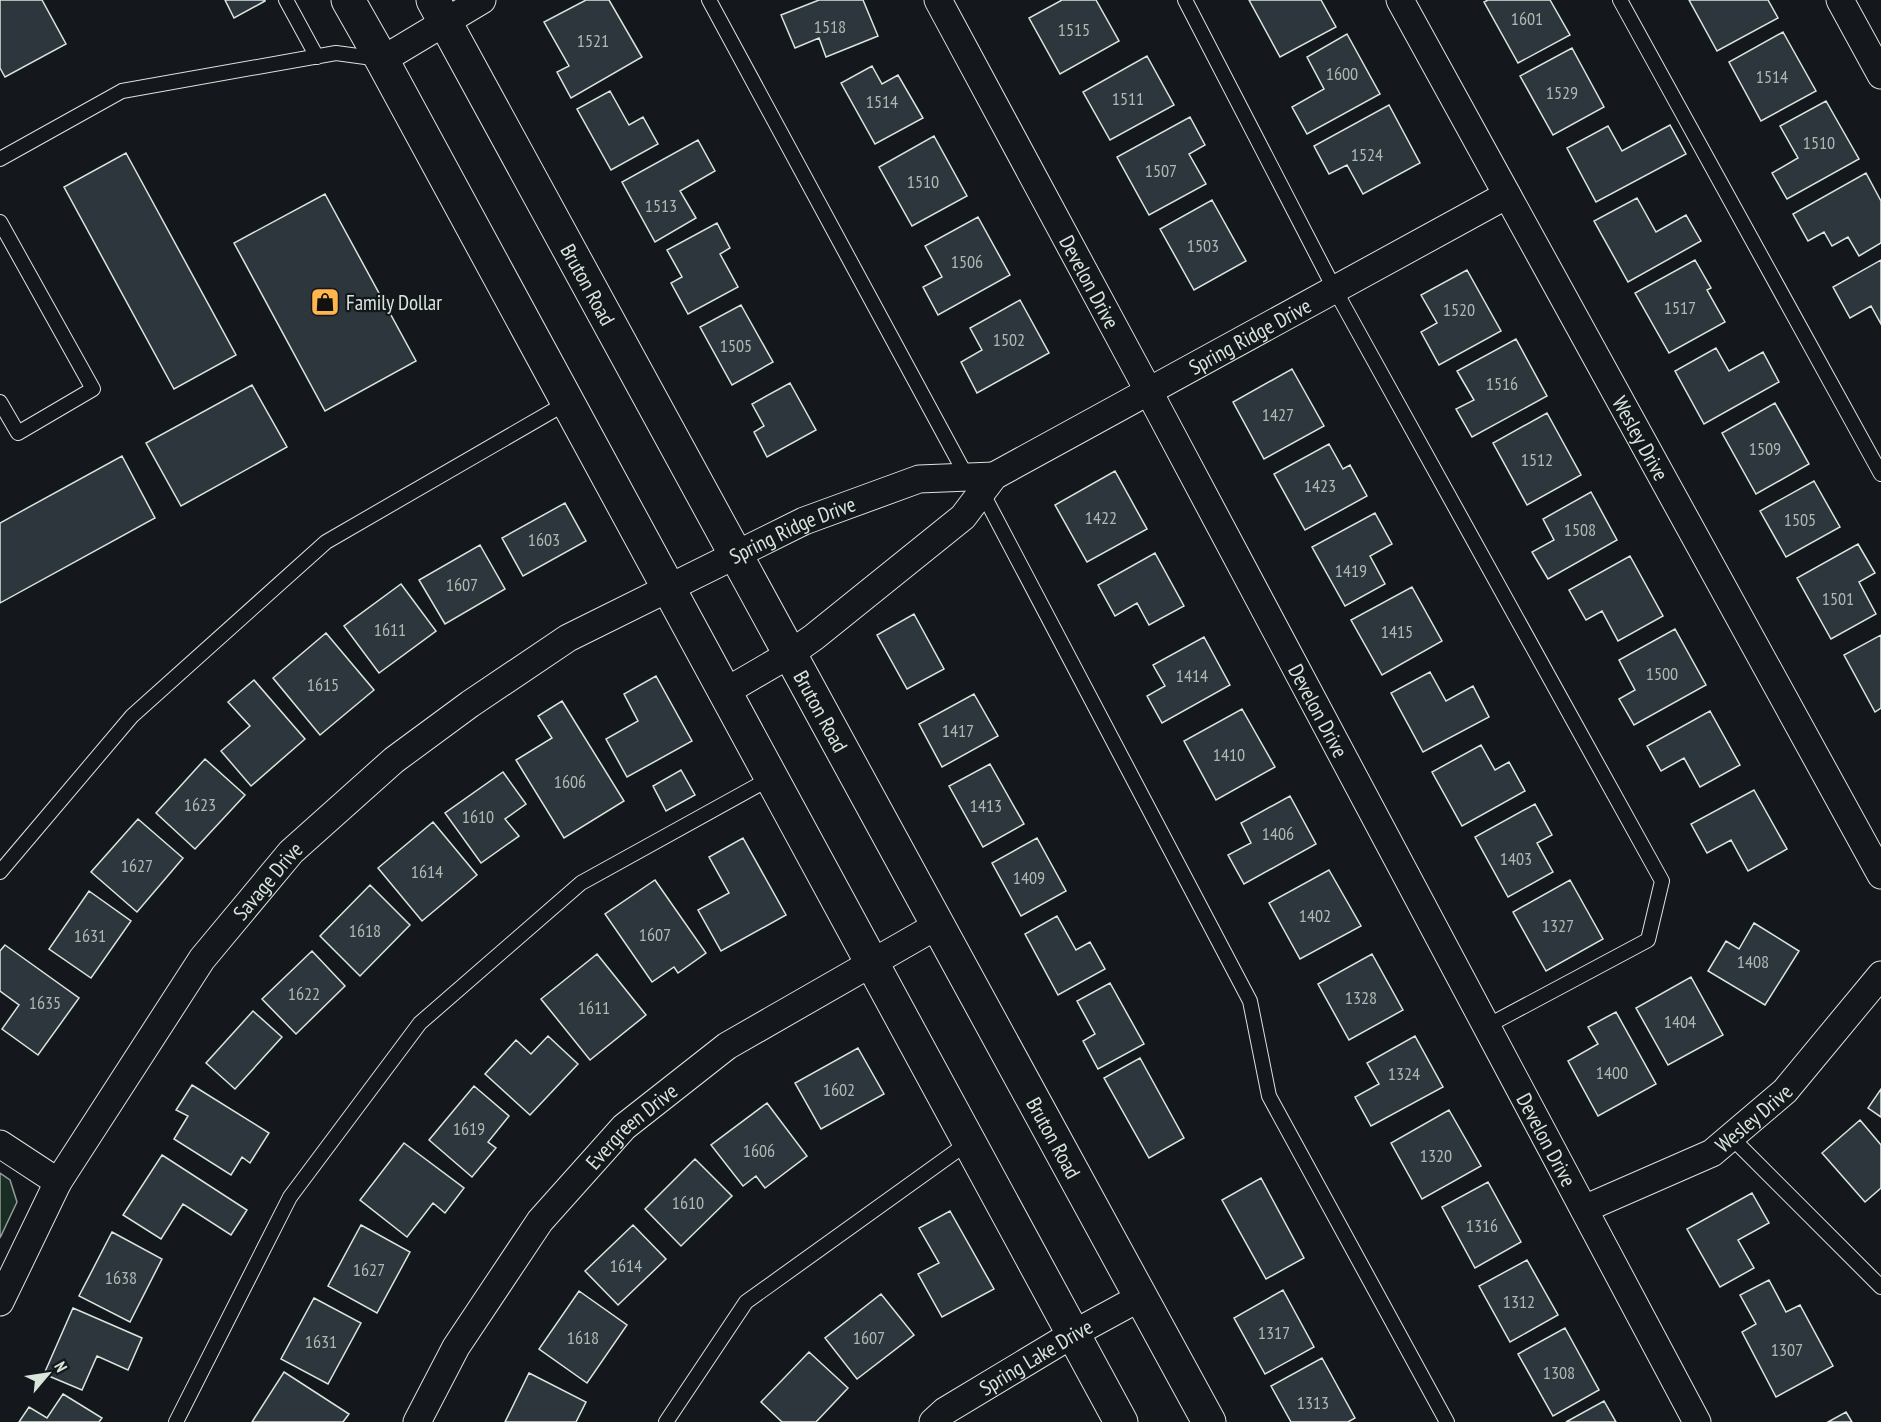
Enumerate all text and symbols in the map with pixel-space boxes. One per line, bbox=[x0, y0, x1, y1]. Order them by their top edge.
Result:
house number: 1601 bbox=[1511, 7, 1543, 30]
house number: 1518 bbox=[814, 15, 846, 38]
house number: 1515 bbox=[1058, 18, 1090, 41]
house number: 1521 bbox=[577, 29, 609, 52]
house number: 1600 bbox=[1326, 62, 1358, 85]
house number: 1514 bbox=[1756, 65, 1788, 88]
house number: 1529 bbox=[1546, 81, 1578, 104]
house number: 1511 bbox=[1112, 87, 1144, 110]
house number: 1514 bbox=[866, 90, 898, 113]
house number: 1510 bbox=[1803, 131, 1835, 154]
house number: 1524 bbox=[1351, 143, 1383, 166]
house number: 1507 bbox=[1145, 159, 1177, 182]
house number: 1510 bbox=[907, 170, 939, 193]
house number: 1513 bbox=[645, 194, 677, 217]
street label: Develon Drive bbox=[1054, 230, 1126, 333]
house number: 1503 bbox=[1187, 234, 1219, 257]
street label: Bruton Road bbox=[555, 239, 621, 330]
house number: 1506 bbox=[951, 250, 983, 273]
shop icon: Family Dollar bbox=[309, 286, 341, 318]
place label: Family Dollar bbox=[346, 289, 442, 316]
street label: Spring Ridge Drive bbox=[1184, 292, 1316, 380]
house number: 1517 bbox=[1664, 296, 1696, 319]
house number: 1520 bbox=[1443, 298, 1475, 321]
house number: 1502 bbox=[993, 328, 1025, 351]
house number: 1505 bbox=[720, 334, 752, 357]
house number: 1516 bbox=[1486, 372, 1518, 395]
street label: Wesley Drive bbox=[1607, 391, 1675, 485]
house number: 1427 bbox=[1262, 403, 1294, 426]
house number: 1509 bbox=[1749, 437, 1781, 460]
house number: 1512 bbox=[1521, 448, 1553, 471]
house number: 1423 bbox=[1304, 474, 1336, 497]
street label: Spring Ridge Drive bbox=[725, 490, 859, 569]
house number: 1422 bbox=[1085, 506, 1117, 529]
house number: 1505 bbox=[1784, 508, 1816, 531]
house number: 1508 bbox=[1564, 518, 1596, 541]
house number: 1603 bbox=[528, 528, 560, 551]
house number: 1419 bbox=[1335, 559, 1367, 582]
house number: 1607 bbox=[446, 573, 478, 596]
house number: 1501 bbox=[1822, 587, 1854, 610]
house number: 1611 bbox=[374, 618, 406, 641]
house number: 1415 bbox=[1381, 620, 1413, 643]
street label: Develon Drive bbox=[1283, 659, 1354, 762]
house number: 1500 bbox=[1646, 662, 1678, 685]
house number: 1414 bbox=[1176, 664, 1208, 687]
street label: Bruton Road bbox=[788, 665, 854, 757]
house number: 1615 bbox=[307, 673, 339, 696]
house number: 1417 bbox=[942, 719, 974, 742]
house number: 1410 bbox=[1213, 743, 1245, 766]
house number: 1606 bbox=[554, 770, 586, 793]
house number: 1623 bbox=[184, 793, 216, 816]
house number: 1413 bbox=[970, 794, 1002, 817]
house number: 1610 bbox=[462, 805, 494, 828]
house number: 1406 bbox=[1262, 822, 1294, 845]
street label: Savage Drive bbox=[227, 835, 308, 925]
house number: 1403 bbox=[1500, 847, 1532, 870]
house number: 1627 bbox=[121, 854, 153, 877]
house number: 1614 bbox=[411, 860, 443, 883]
house number: 1409 bbox=[1013, 866, 1045, 889]
house number: 1402 bbox=[1299, 904, 1331, 927]
house number: 1327 bbox=[1542, 914, 1574, 937]
house number: 1618 bbox=[349, 919, 381, 942]
house number: 1607 bbox=[639, 923, 671, 946]
house number: 1631 bbox=[74, 924, 106, 947]
house number: 1408 bbox=[1737, 950, 1769, 973]
house number: 1622 bbox=[288, 982, 320, 1005]
house number: 1328 bbox=[1345, 986, 1377, 1009]
house number: 1635 bbox=[29, 991, 61, 1014]
house number: 1611 bbox=[578, 996, 610, 1019]
house number: 1404 bbox=[1664, 1010, 1696, 1033]
house number: 1400 bbox=[1596, 1061, 1628, 1084]
house number: 1324 bbox=[1388, 1062, 1420, 1085]
street label: Evergreen Drive bbox=[579, 1077, 682, 1175]
house number: 1602 bbox=[823, 1078, 855, 1101]
street label: Wesley Drive bbox=[1709, 1079, 1798, 1158]
street label: Develon Drive bbox=[1511, 1088, 1583, 1191]
street label: Bruton Road bbox=[1021, 1092, 1087, 1183]
house number: 1619 bbox=[453, 1117, 485, 1140]
house number: 1606 bbox=[743, 1139, 775, 1162]
house number: 1320 bbox=[1420, 1144, 1452, 1167]
house number: 1610 bbox=[672, 1191, 704, 1214]
house number: 1316 bbox=[1466, 1214, 1498, 1237]
house number: 1614 bbox=[610, 1254, 642, 1277]
house number: 1627 bbox=[353, 1258, 385, 1281]
house number: 1638 bbox=[105, 1266, 137, 1289]
house number: 1312 bbox=[1503, 1290, 1535, 1313]
street label: Spring Lake Drive bbox=[974, 1313, 1097, 1401]
house number: 1317 bbox=[1258, 1321, 1290, 1344]
house number: 1618 bbox=[567, 1326, 599, 1349]
house number: 1607 bbox=[853, 1326, 885, 1349]
house number: 1631 bbox=[305, 1330, 337, 1353]
house number: 1307 bbox=[1771, 1338, 1803, 1361]
north arrow bbox=[18, 1344, 78, 1404]
text: N bbox=[50, 1358, 72, 1375]
house number: 1308 bbox=[1543, 1361, 1575, 1384]
house number: 1313 bbox=[1297, 1391, 1329, 1414]

